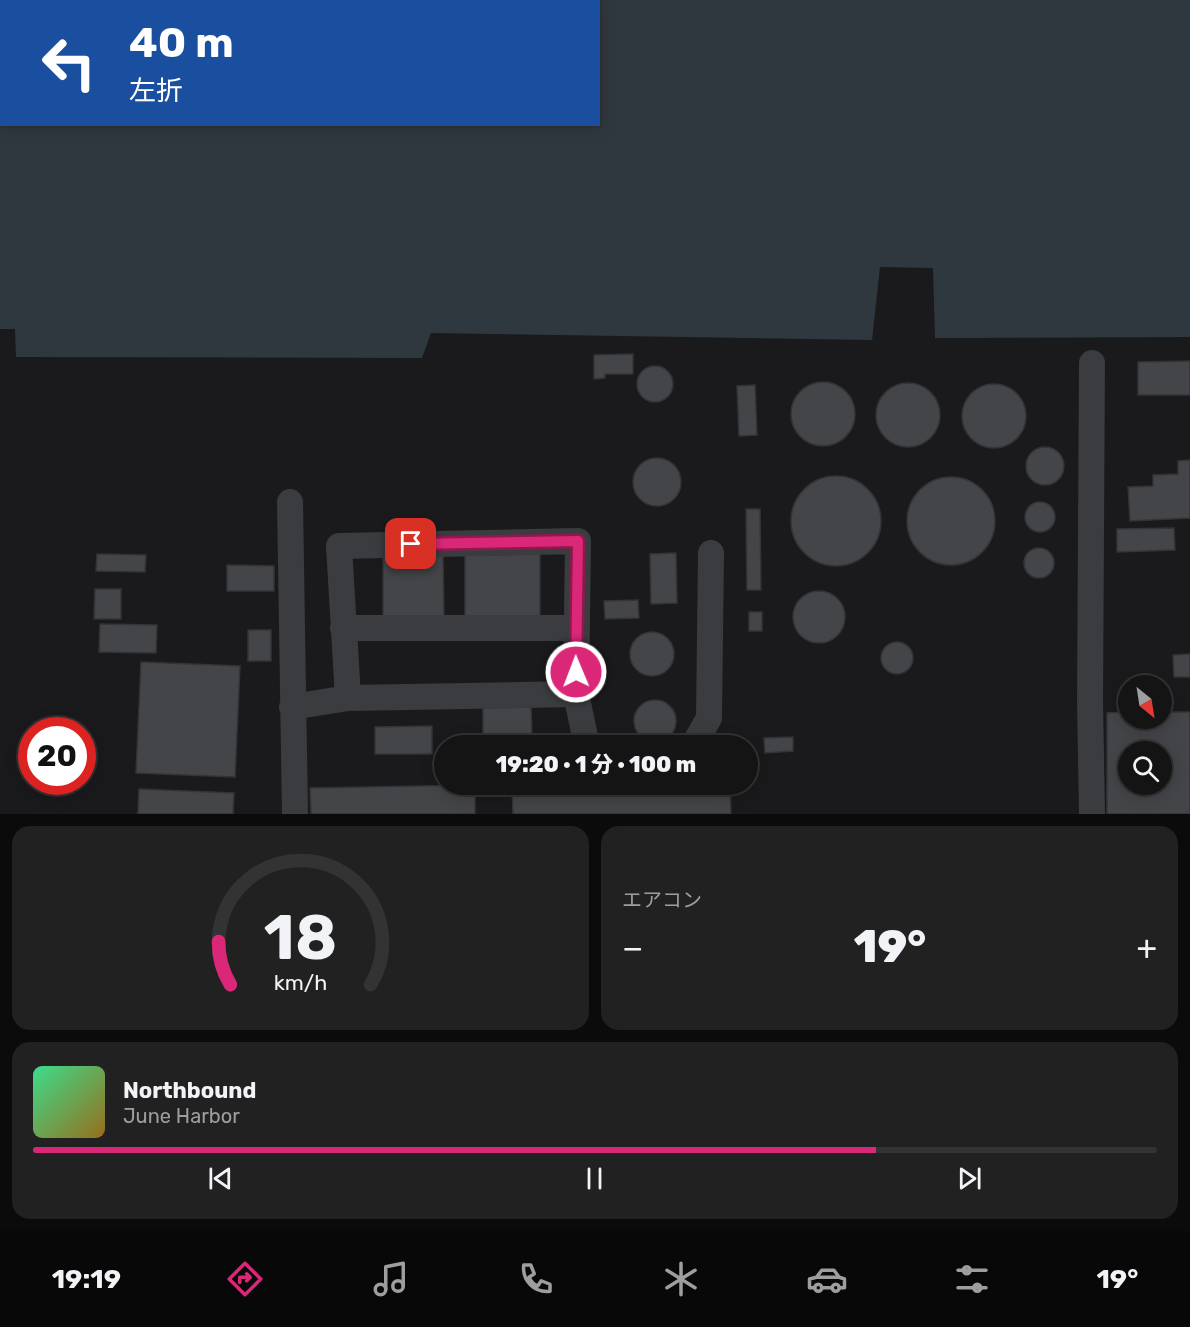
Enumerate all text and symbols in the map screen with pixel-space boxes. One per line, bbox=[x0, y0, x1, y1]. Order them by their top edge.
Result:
text: 40 m bbox=[129, 18, 234, 68]
icon: left bbox=[30, 24, 108, 102]
text: 左折 bbox=[129, 75, 183, 107]
pin bbox=[385, 518, 436, 569]
icon: arrive bbox=[394, 527, 427, 560]
position arrow bbox=[544, 640, 608, 704]
north arrow bbox=[1118, 675, 1172, 729]
map controls bbox=[1118, 675, 1172, 795]
speed limit sign: 20 bbox=[18, 717, 96, 795]
button: search bbox=[1118, 741, 1172, 795]
text: 19:20 · 1 分 · 100 m bbox=[496, 751, 696, 778]
text: エアコン bbox=[622, 888, 702, 912]
text: 18 bbox=[264, 901, 337, 975]
text: 19° bbox=[854, 920, 926, 973]
text: − bbox=[622, 928, 643, 967]
text: + bbox=[1136, 928, 1157, 967]
text: km/h bbox=[274, 970, 327, 995]
text: Northbound bbox=[123, 1077, 256, 1104]
text: June Harbor bbox=[123, 1104, 240, 1128]
icon: previous bbox=[204, 1162, 237, 1195]
icon: pause bbox=[578, 1162, 611, 1195]
icon: next bbox=[953, 1162, 986, 1195]
icon: directions bbox=[224, 1258, 266, 1300]
icon: music bbox=[370, 1258, 412, 1300]
icon: phone bbox=[515, 1258, 557, 1300]
icon: climate bbox=[660, 1258, 702, 1300]
icon: car bbox=[806, 1258, 848, 1300]
icon: filters bbox=[951, 1258, 993, 1300]
text: 19:19 bbox=[52, 1263, 121, 1295]
text: 19° bbox=[1096, 1263, 1138, 1295]

